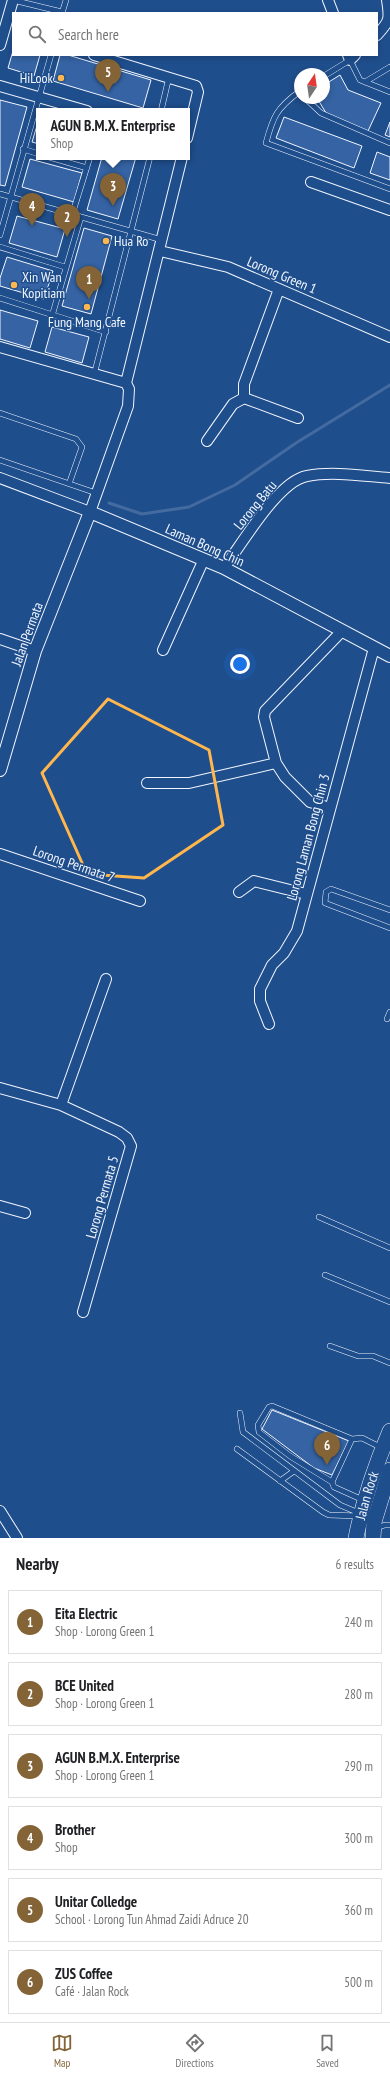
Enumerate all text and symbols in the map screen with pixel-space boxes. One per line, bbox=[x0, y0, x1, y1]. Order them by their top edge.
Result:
search box bbox=[12, 12, 378, 56]
icon: search bbox=[26, 23, 48, 45]
text: Search here bbox=[58, 25, 119, 44]
pin: 5 bbox=[95, 59, 121, 92]
north arrow bbox=[294, 68, 330, 104]
place label: HiLook bbox=[20, 69, 54, 87]
marker: HiLook bbox=[56, 73, 66, 83]
popup bbox=[36, 108, 190, 160]
text: AGUN B.M.X. Enterprise bbox=[51, 116, 176, 135]
text: Shop bbox=[51, 135, 73, 152]
pin: 3 bbox=[100, 173, 126, 206]
pin: 4 bbox=[19, 193, 45, 226]
pin: 2 bbox=[54, 204, 80, 237]
place label: Hua Ro bbox=[114, 232, 148, 250]
marker: Hua Ro bbox=[101, 236, 111, 246]
street label: Lorong Green 1 bbox=[244, 252, 320, 298]
pin: 1 bbox=[76, 266, 102, 299]
place label: Xin Wan Kopitiam bbox=[22, 268, 65, 302]
marker: Xin Wan Kopitiam bbox=[9, 280, 19, 290]
marker: Fung Mang Cafe bbox=[82, 302, 92, 312]
place label: Fung Mang Cafe bbox=[48, 313, 126, 331]
street label: Lorong Batu bbox=[230, 477, 280, 533]
street label: Laman Bong Chin bbox=[163, 520, 247, 570]
street label: Jalan Permata bbox=[7, 600, 47, 669]
your location bbox=[230, 654, 250, 674]
street label: Lorong Laman Bong Chin 3 bbox=[282, 772, 334, 902]
street label: Lorong Permata 7 bbox=[31, 842, 117, 886]
street label: Lorong Permata 5 bbox=[82, 1154, 122, 1240]
pin: 6 bbox=[314, 1432, 340, 1465]
street label: Jalan Rock bbox=[351, 1468, 383, 1522]
text: Nearby bbox=[16, 1553, 59, 1575]
text: 6 results bbox=[335, 1556, 374, 1573]
text: Eita Electric bbox=[55, 1604, 118, 1623]
text: 1 bbox=[27, 1614, 33, 1631]
text: 240 m bbox=[344, 1614, 373, 1631]
text: Shop · Lorong Green 1 bbox=[55, 1623, 154, 1640]
text: BCE United bbox=[55, 1676, 114, 1695]
text: 2 bbox=[27, 1686, 33, 1703]
text: 280 m bbox=[344, 1686, 373, 1703]
text: Shop · Lorong Green 1 bbox=[55, 1695, 154, 1712]
text: AGUN B.M.X. Enterprise bbox=[55, 1748, 180, 1767]
text: 3 bbox=[27, 1758, 33, 1775]
text: 290 m bbox=[344, 1758, 373, 1775]
text: Shop · Lorong Green 1 bbox=[55, 1767, 154, 1784]
text: Brother bbox=[55, 1820, 95, 1839]
text: 4 bbox=[27, 1830, 33, 1847]
text: 300 m bbox=[344, 1830, 373, 1847]
text: Shop bbox=[55, 1839, 78, 1856]
text: Unitar Colledge bbox=[55, 1892, 137, 1911]
text: 5 bbox=[27, 1902, 33, 1919]
text: 360 m bbox=[344, 1902, 373, 1919]
text: School · Lorong Tun Ahmad Zaidi Adruce 20 bbox=[55, 1911, 249, 1928]
text: ZUS Coffee bbox=[55, 1964, 113, 1983]
text: 6 bbox=[27, 1974, 33, 1991]
text: 500 m bbox=[344, 1974, 373, 1991]
text: Café · Jalan Rock bbox=[55, 1983, 129, 2000]
tab: Map bbox=[51, 2032, 73, 2070]
tab: Directions bbox=[176, 2032, 214, 2070]
tab: Saved bbox=[316, 2032, 339, 2070]

